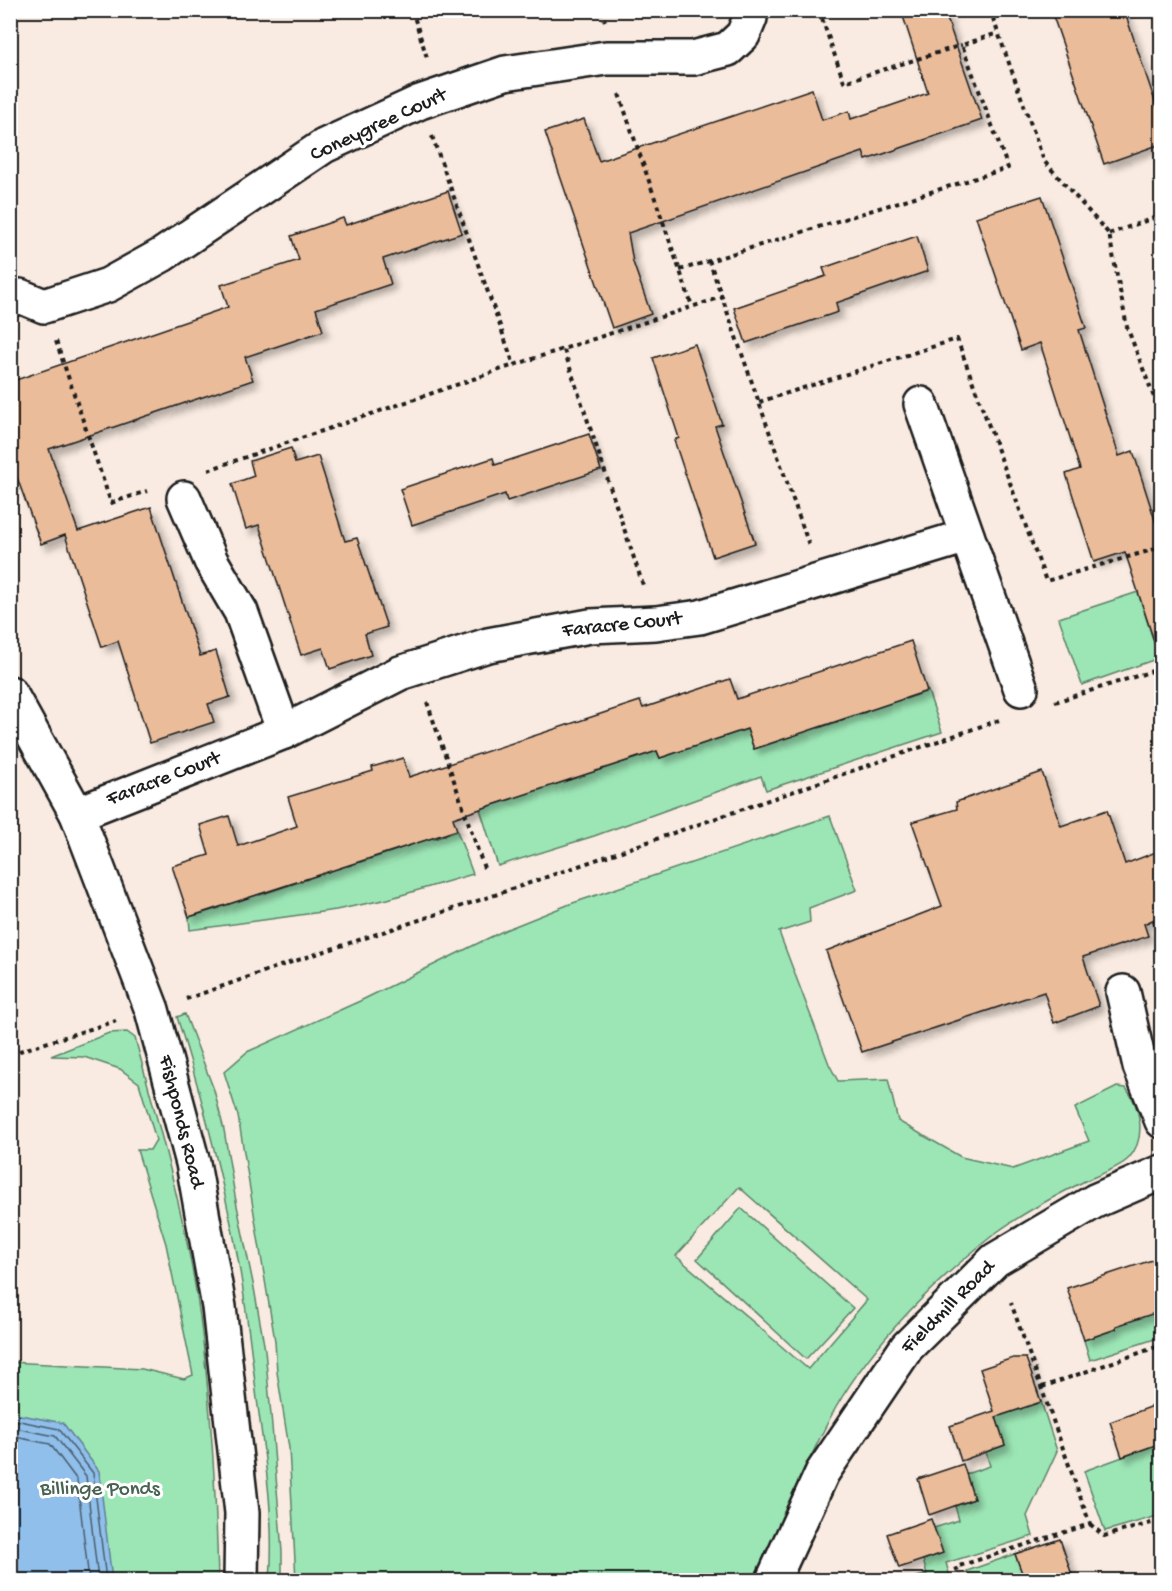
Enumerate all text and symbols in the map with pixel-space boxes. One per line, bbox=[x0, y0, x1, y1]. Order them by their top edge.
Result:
street label: Coneygree Court bbox=[307, 82, 453, 169]
street label: Faracre Court bbox=[560, 607, 685, 645]
street label: Faracre Court bbox=[103, 746, 227, 814]
street label: Fishponds Road bbox=[151, 1052, 209, 1193]
street label: Fieldmill Road bbox=[896, 1255, 1002, 1361]
park label: Billinge Ponds bbox=[39, 1478, 161, 1503]

